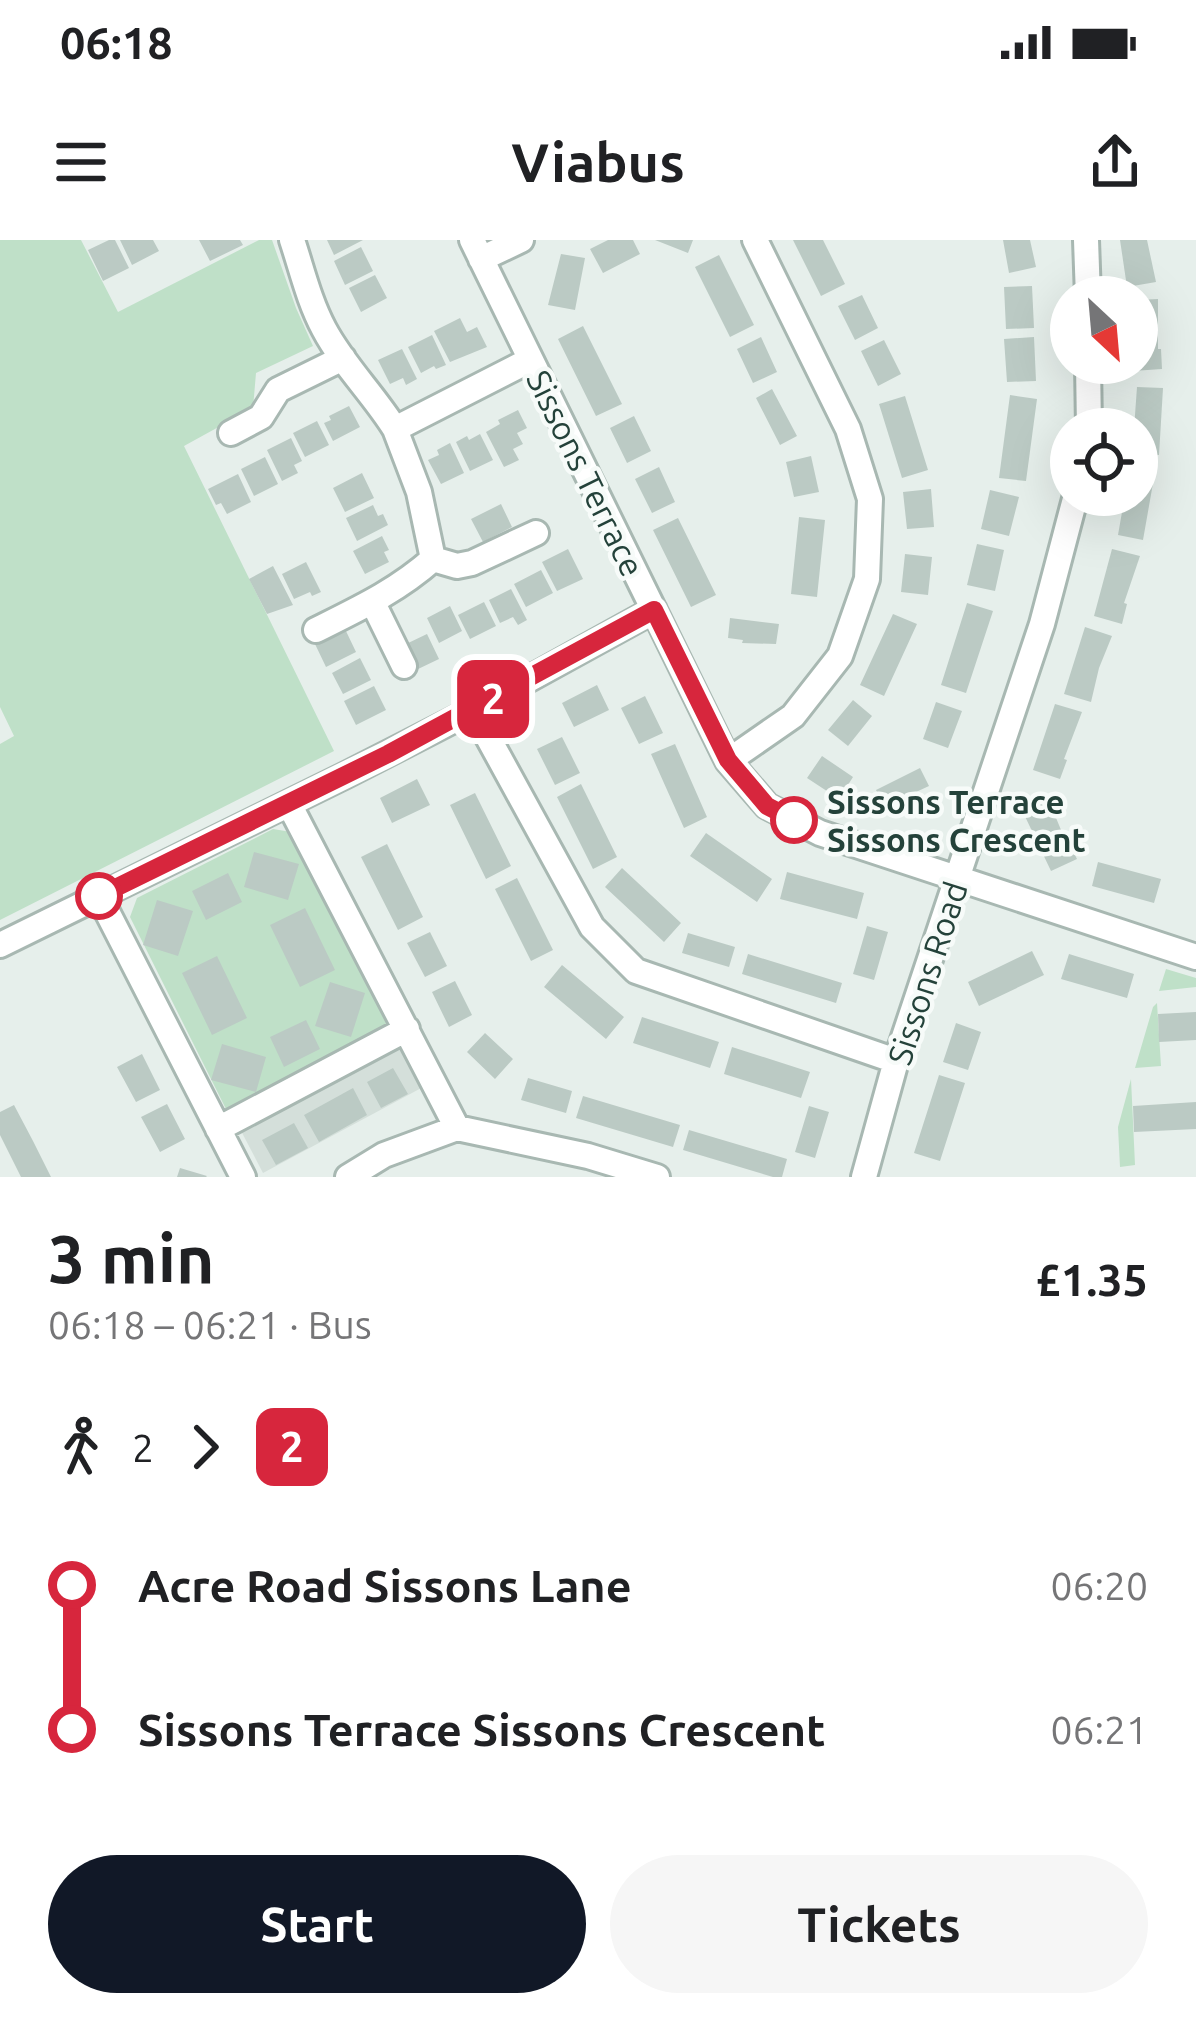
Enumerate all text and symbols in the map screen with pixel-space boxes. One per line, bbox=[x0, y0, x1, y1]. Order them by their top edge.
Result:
text: 06:18 bbox=[60, 17, 173, 68]
icon: menu bbox=[48, 129, 114, 195]
icon: share bbox=[1082, 129, 1148, 195]
text: Viabus bbox=[511, 132, 685, 192]
north arrow bbox=[1050, 276, 1158, 384]
map controls bbox=[1050, 276, 1158, 516]
street label: Sissons Terrace bbox=[520, 364, 652, 582]
button: locate bbox=[1050, 408, 1158, 516]
line badge: 2 bbox=[454, 660, 532, 738]
text: 2 bbox=[481, 675, 505, 722]
place label: Sissons Terrace Sissons Crescent bbox=[827, 783, 1086, 858]
marker: Sissons Terrace Sissons Crescent bbox=[772, 798, 816, 842]
unlabelled marker bbox=[77, 874, 121, 918]
street label: Sissons Road bbox=[880, 877, 974, 1069]
text: 3 min bbox=[48, 1221, 215, 1295]
text: £1.35 bbox=[1035, 1254, 1148, 1305]
text: 06:18 – 06:21 · Bus bbox=[48, 1303, 372, 1346]
icon: walk bbox=[48, 1414, 114, 1480]
icon: forward bbox=[172, 1414, 238, 1480]
text: 2 bbox=[280, 1423, 304, 1470]
text: 2 bbox=[132, 1426, 154, 1469]
text: Acre Road Sissons Lane bbox=[138, 1560, 632, 1611]
text: 06:20 bbox=[1050, 1564, 1148, 1607]
text: Sissons Terrace Sissons Crescent bbox=[138, 1704, 825, 1755]
text: 06:21 bbox=[1050, 1708, 1148, 1751]
button: Start bbox=[48, 1855, 586, 1993]
button: Tickets bbox=[610, 1855, 1148, 1993]

